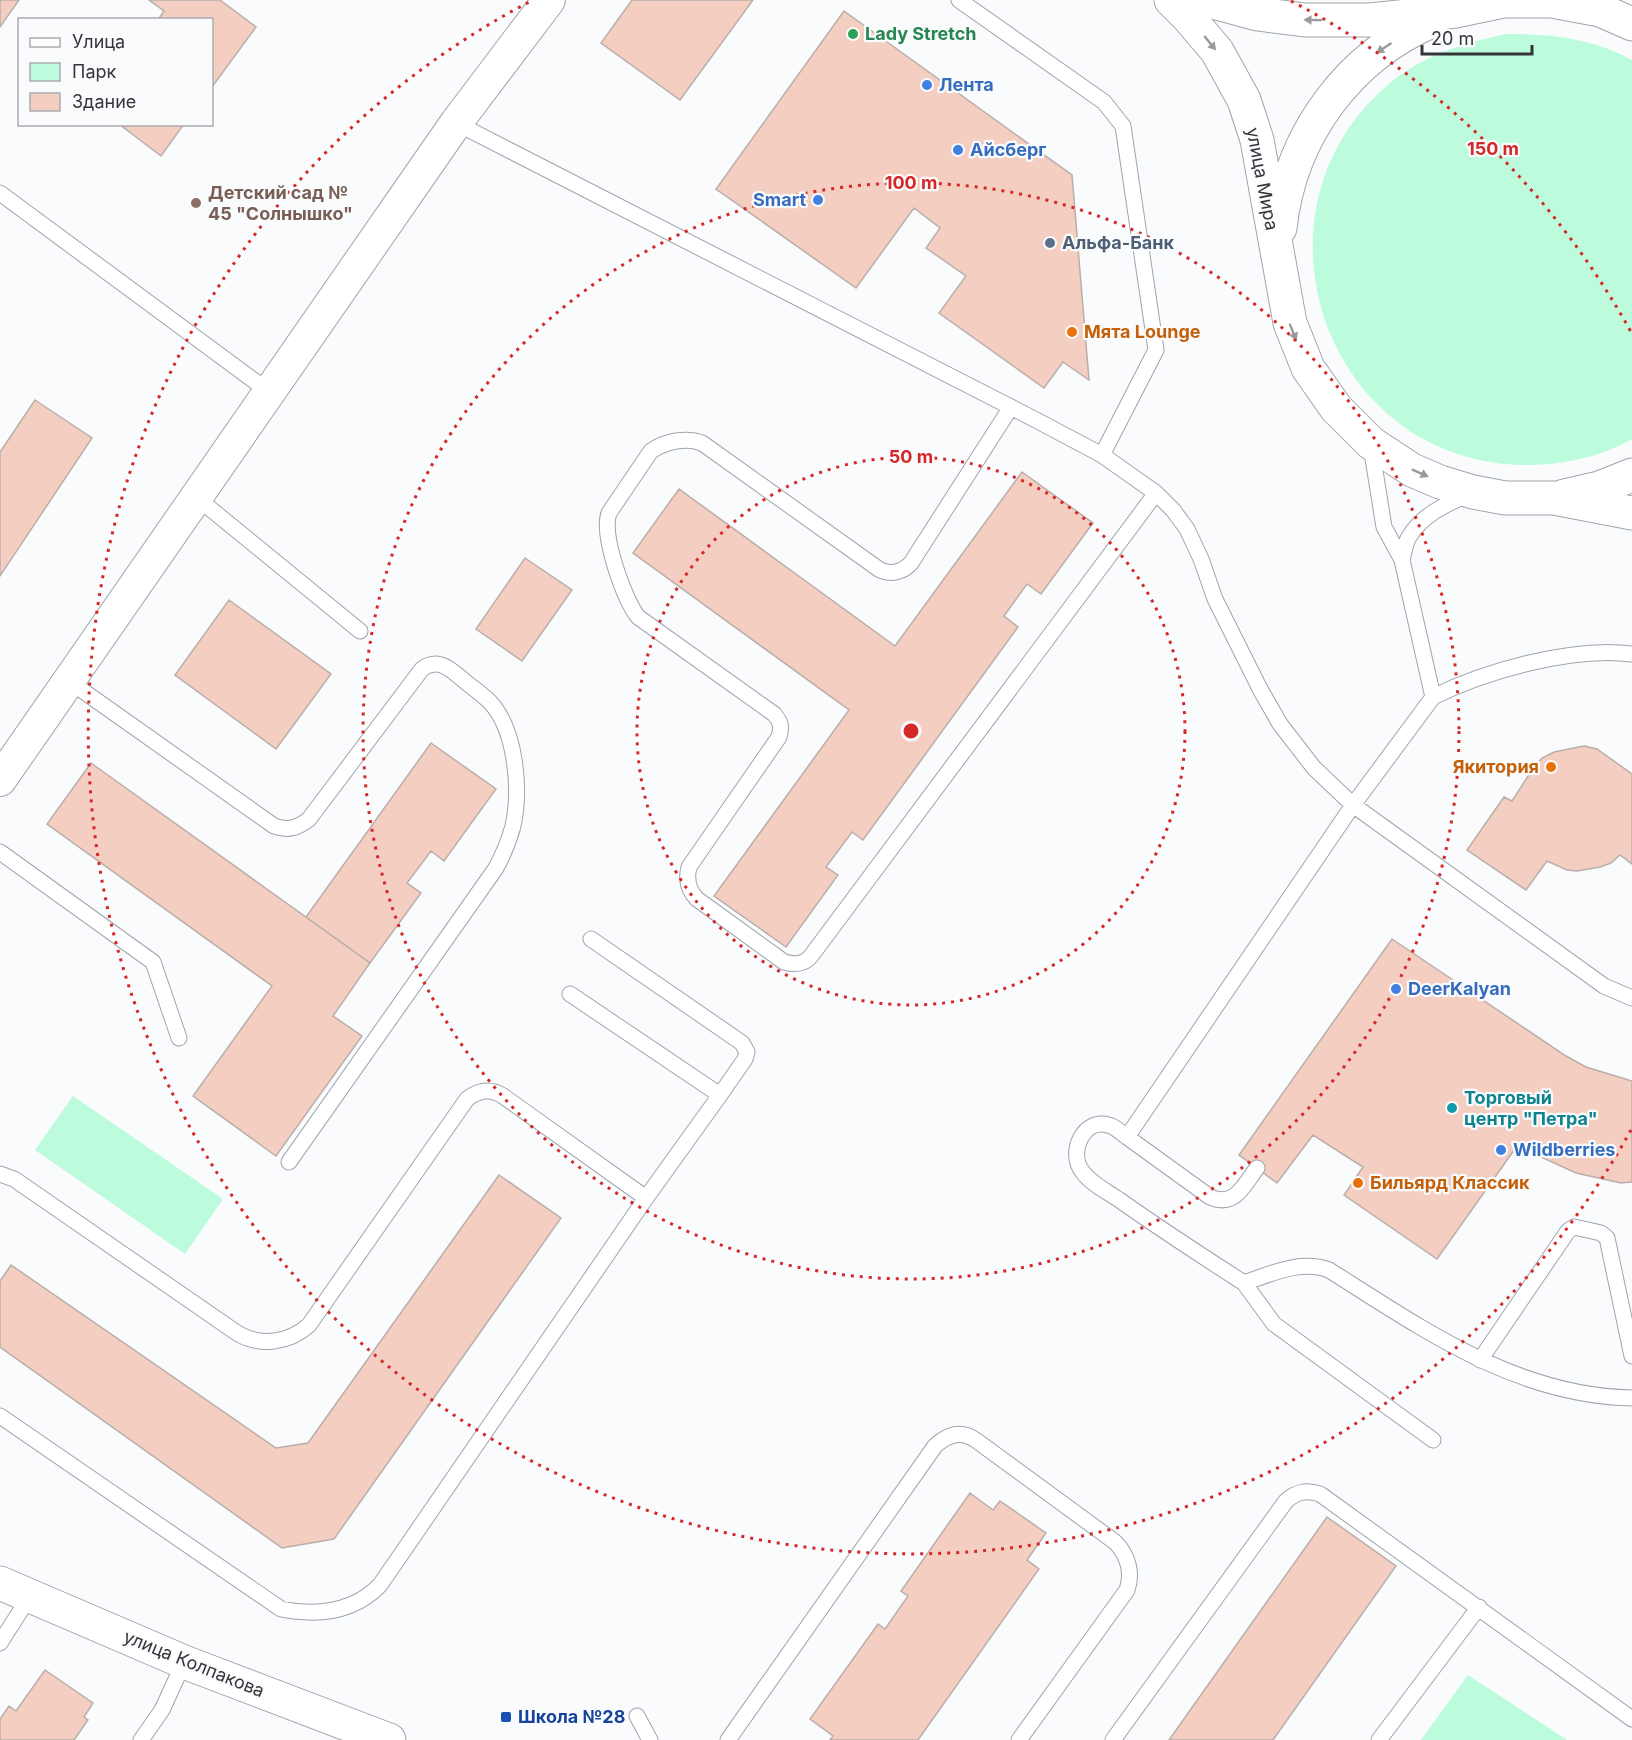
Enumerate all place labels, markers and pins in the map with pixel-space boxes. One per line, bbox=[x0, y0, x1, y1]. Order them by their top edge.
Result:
place label: Lady Stretch bbox=[865, 23, 976, 44]
marker: Lady Stretch bbox=[846, 27, 860, 41]
place label: Лента bbox=[939, 74, 994, 95]
marker: Лента bbox=[920, 78, 934, 92]
place label: Айсберг bbox=[970, 139, 1046, 160]
marker: Айсберг bbox=[951, 143, 965, 157]
place label: Детский сад № 45 "Солнышко" bbox=[208, 182, 353, 224]
place label: Smart bbox=[753, 189, 806, 210]
marker: Smart bbox=[811, 193, 825, 207]
marker: Детский сад № 45 "Солнышко" bbox=[189, 196, 203, 210]
place label: Альфа-Банк bbox=[1062, 232, 1174, 253]
marker: Альфа-Банк bbox=[1043, 236, 1057, 250]
place label: Мята Lounge bbox=[1084, 321, 1201, 342]
marker: Мята Lounge bbox=[1065, 325, 1079, 339]
centre of rings bbox=[901, 721, 921, 741]
place label: Якитория bbox=[1453, 756, 1539, 777]
marker: Якитория bbox=[1544, 760, 1558, 774]
place label: DeerKalyan bbox=[1408, 978, 1511, 999]
marker: DeerKalyan bbox=[1389, 982, 1403, 996]
place label: Торговый центр "Петра" bbox=[1464, 1087, 1598, 1129]
marker: Торговый центр "Петра" bbox=[1445, 1101, 1459, 1115]
place label: Wildberries bbox=[1513, 1139, 1615, 1160]
marker: Wildberries bbox=[1494, 1143, 1508, 1157]
place label: Бильярд Классик bbox=[1370, 1172, 1530, 1193]
marker: Бильярд Классик bbox=[1351, 1176, 1365, 1190]
place label: Школа №28 bbox=[518, 1706, 625, 1727]
marker: Школа №28 bbox=[499, 1710, 513, 1724]

